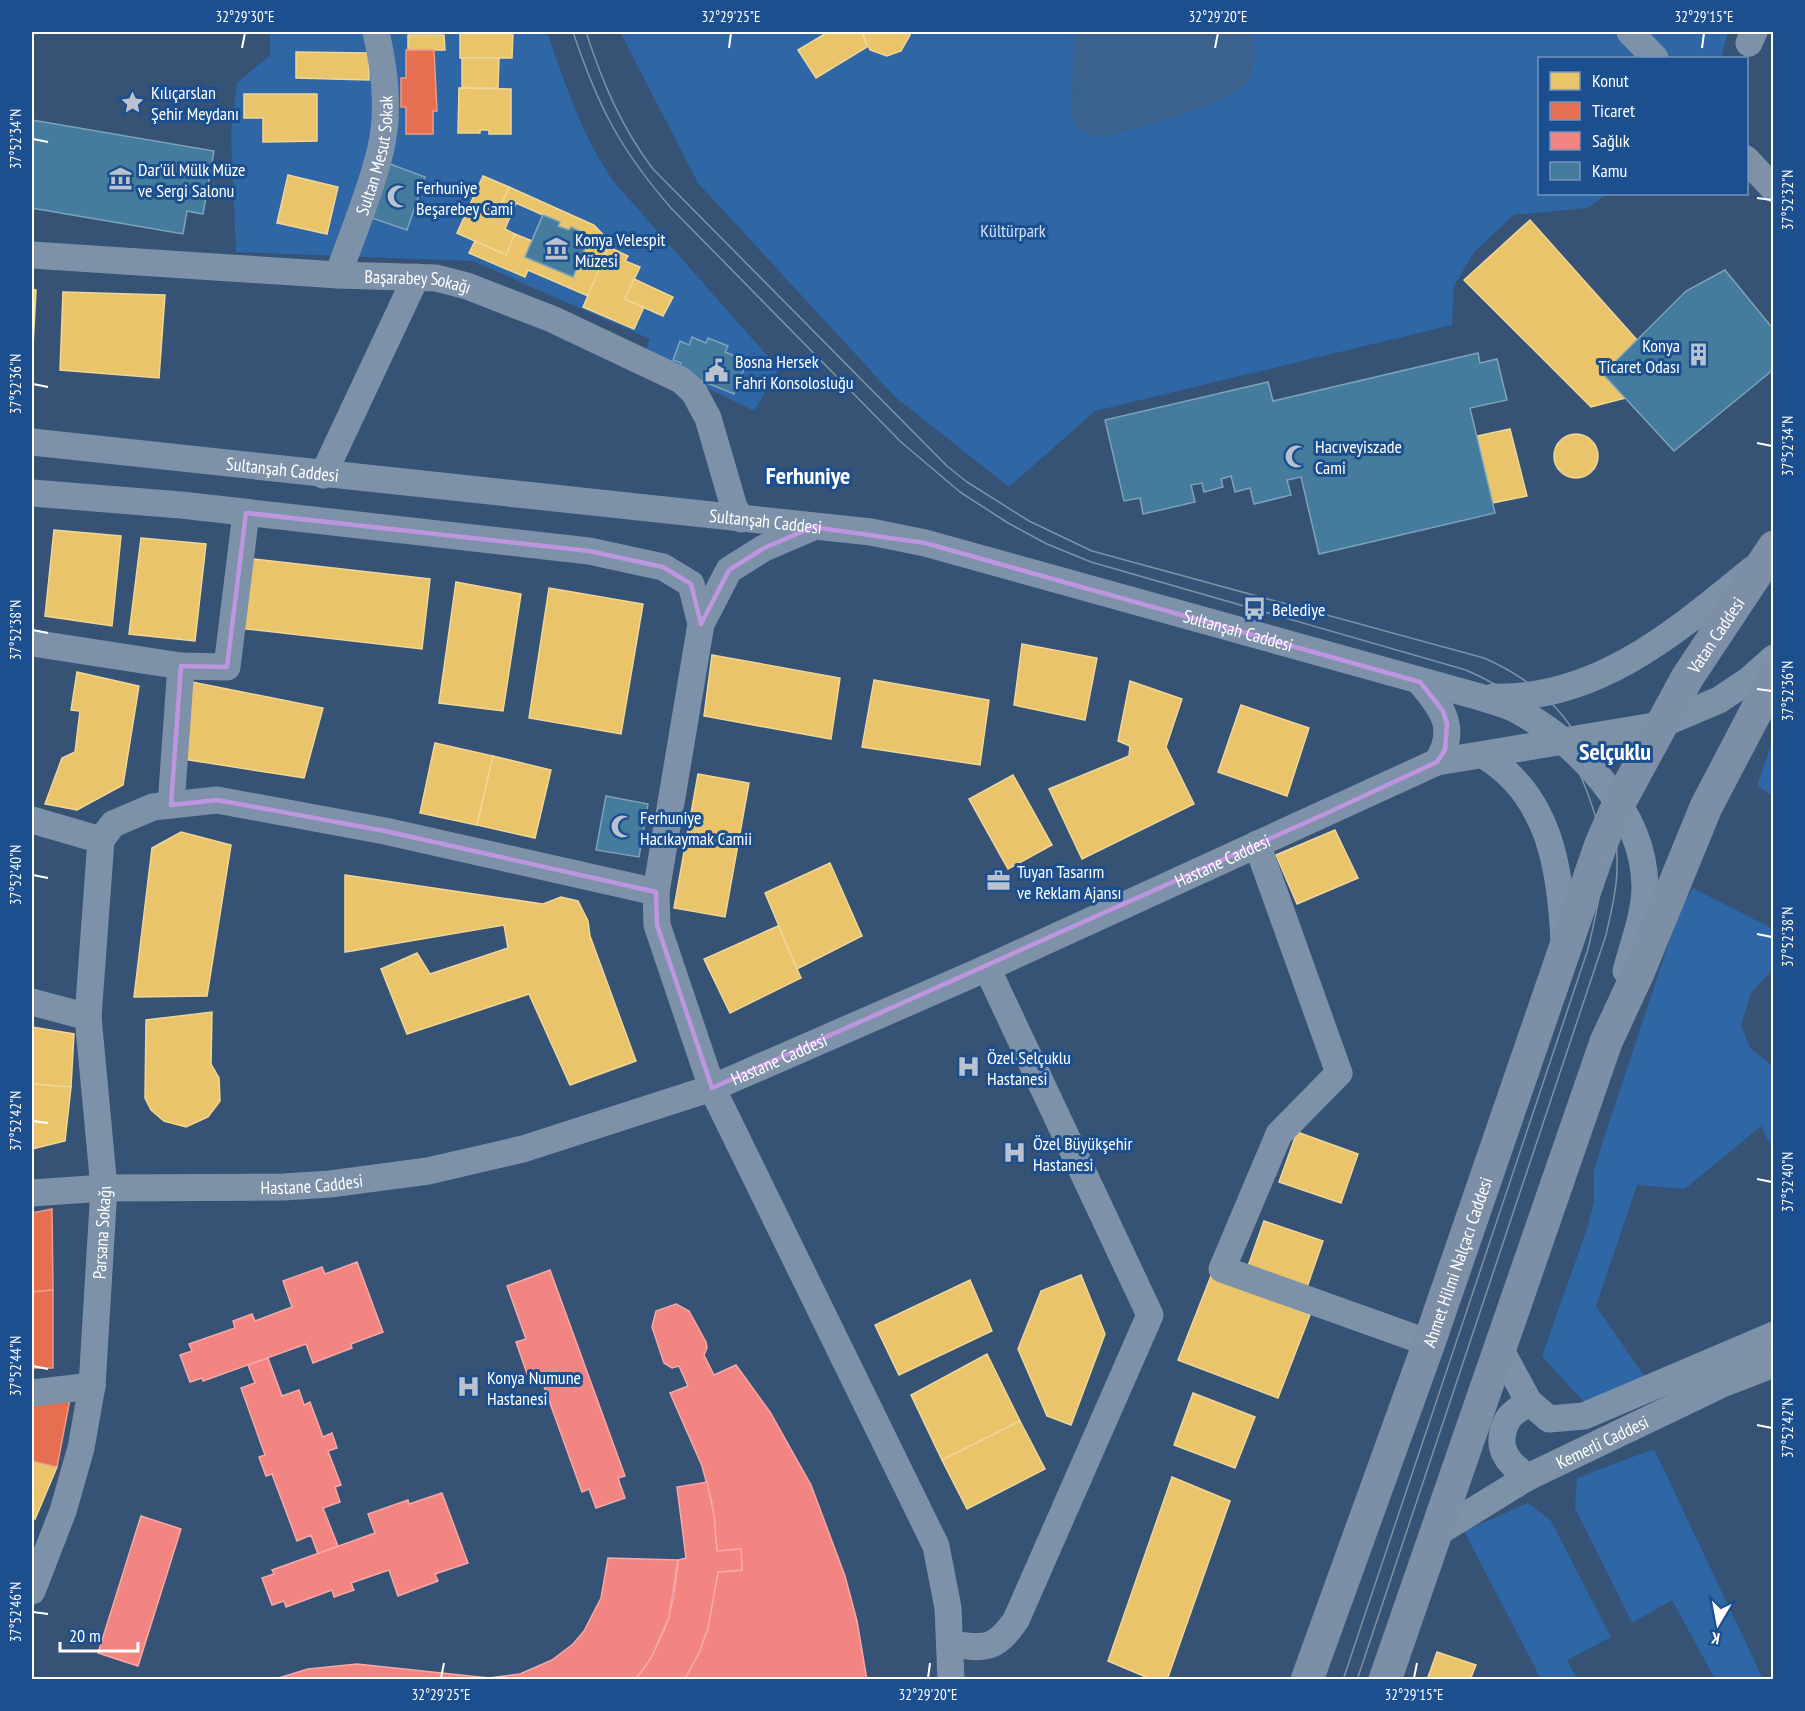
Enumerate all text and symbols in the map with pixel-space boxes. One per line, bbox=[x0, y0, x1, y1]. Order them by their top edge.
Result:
text: 32°29'30"E bbox=[215, 7, 275, 26]
text: 32°29'25"E bbox=[701, 7, 761, 26]
text: 32°29'20"E bbox=[1188, 7, 1248, 26]
text: 32°29'15"E bbox=[1674, 7, 1734, 26]
legend bbox=[1538, 57, 1748, 195]
text: Konut bbox=[1592, 69, 1629, 92]
place label: Kılıçarslan Şehir Meydanı bbox=[151, 81, 239, 125]
place icon: Kılıçarslan Şehir Meydanı bbox=[120, 89, 146, 115]
street label: Sultan Mesut Sokak bbox=[350, 95, 397, 218]
text: Ticaret bbox=[1592, 99, 1635, 122]
text: 37°52'34"N bbox=[6, 109, 25, 169]
text: Sağlık bbox=[1592, 129, 1630, 152]
place label: Dar'ül Mülk Müze ve Sergi Salonu bbox=[138, 158, 245, 202]
text: Kamu bbox=[1592, 159, 1627, 182]
museum icon: Dar'ül Mülk Müze ve Sergi Salonu bbox=[107, 166, 133, 192]
text: 37°52'32"N bbox=[1778, 170, 1797, 230]
place label: Ferhuniye Beşarebey Cami bbox=[416, 176, 513, 220]
mosque icon: Ferhuniye Beşarebey Cami bbox=[385, 184, 411, 210]
park label: Kültürpark bbox=[980, 219, 1046, 242]
place label: Konya Velespit Müzesi bbox=[575, 228, 666, 272]
museum icon: Konya Velespit Müzesi bbox=[544, 236, 570, 262]
street label: Başarabey Sokağı bbox=[364, 264, 475, 298]
place label: Konya Ticaret Odası bbox=[1598, 334, 1680, 378]
building icon: Konya Ticaret Odası bbox=[1685, 342, 1711, 368]
place label: Bosna Hersek Fahri Konsolosluğu bbox=[735, 350, 854, 394]
text: 37°52'36"N bbox=[6, 354, 25, 414]
public building icon: Bosna Hersek Fahri Konsolosluğu bbox=[704, 358, 730, 384]
text: 37°52'34"N bbox=[1778, 416, 1797, 476]
place label: Hacıveyiszade Cami bbox=[1315, 435, 1402, 479]
mosque icon: Hacıveyiszade Cami bbox=[1284, 443, 1310, 469]
street label: Sultanşah Caddesi bbox=[225, 451, 340, 486]
district label: Ferhuniye bbox=[766, 460, 850, 491]
street label: Sultanşah Caddesi bbox=[708, 503, 823, 538]
street label: Vatan Caddesi bbox=[1681, 592, 1749, 678]
bus stop icon: Belediye bbox=[1241, 596, 1267, 622]
place label: Belediye bbox=[1272, 598, 1325, 621]
text: 37°52'38"N bbox=[6, 600, 25, 660]
street label: Sultanşah Caddesi bbox=[1181, 604, 1296, 656]
text: 37°52'36"N bbox=[1778, 661, 1797, 721]
district label: Selçuklu bbox=[1579, 736, 1651, 767]
place label: Ferhuniye Hacıkaymak Camii bbox=[640, 806, 752, 850]
mosque icon: Ferhuniye Hacıkaymak Camii bbox=[609, 814, 635, 840]
street label: Hastane Caddesi bbox=[1171, 829, 1274, 892]
text: 37°52'40"N bbox=[6, 845, 25, 905]
place label: Tuyan Tasarım ve Reklam Ajansı bbox=[1017, 860, 1122, 904]
office icon: Tuyan Tasarım ve Reklam Ajansı bbox=[986, 868, 1012, 894]
text: 37°52'38"N bbox=[1778, 907, 1797, 967]
street label: Hastane Caddesi bbox=[727, 1028, 830, 1090]
place label: Özel Selçuklu Hastanesi bbox=[987, 1046, 1071, 1090]
hospital icon: Özel Selçuklu Hastanesi bbox=[956, 1054, 982, 1080]
text: 37°52'42"N bbox=[6, 1091, 25, 1151]
place label: Özel Büyükşehir Hastanesi bbox=[1033, 1132, 1132, 1176]
hospital icon: Özel Büyükşehir Hastanesi bbox=[1002, 1140, 1028, 1166]
text: 37°52'40"N bbox=[1778, 1152, 1797, 1212]
street label: Hastane Caddesi bbox=[260, 1168, 364, 1199]
street label: Ahmet Hilmi Nalçacı Caddesi bbox=[1417, 1174, 1497, 1350]
street label: Parsana Sokağı bbox=[87, 1185, 116, 1280]
text: 37°52'44"N bbox=[6, 1336, 25, 1396]
place label: Konya Numune Hastanesi bbox=[487, 1366, 581, 1410]
hospital icon: Konya Numune Hastanesi bbox=[456, 1374, 482, 1400]
text: 37°52'42"N bbox=[1778, 1398, 1797, 1458]
street label: Kemerli Caddesi bbox=[1552, 1410, 1652, 1473]
text: 37°52'46"N bbox=[6, 1582, 25, 1642]
north arrow bbox=[1688, 1594, 1748, 1654]
scale bar bbox=[60, 1615, 138, 1653]
text: 20 m bbox=[69, 1624, 101, 1647]
text: K bbox=[1709, 1628, 1721, 1649]
text: 32°29'25"E bbox=[411, 1685, 471, 1704]
text: 32°29'20"E bbox=[898, 1685, 958, 1704]
text: 32°29'15"E bbox=[1384, 1685, 1444, 1704]

